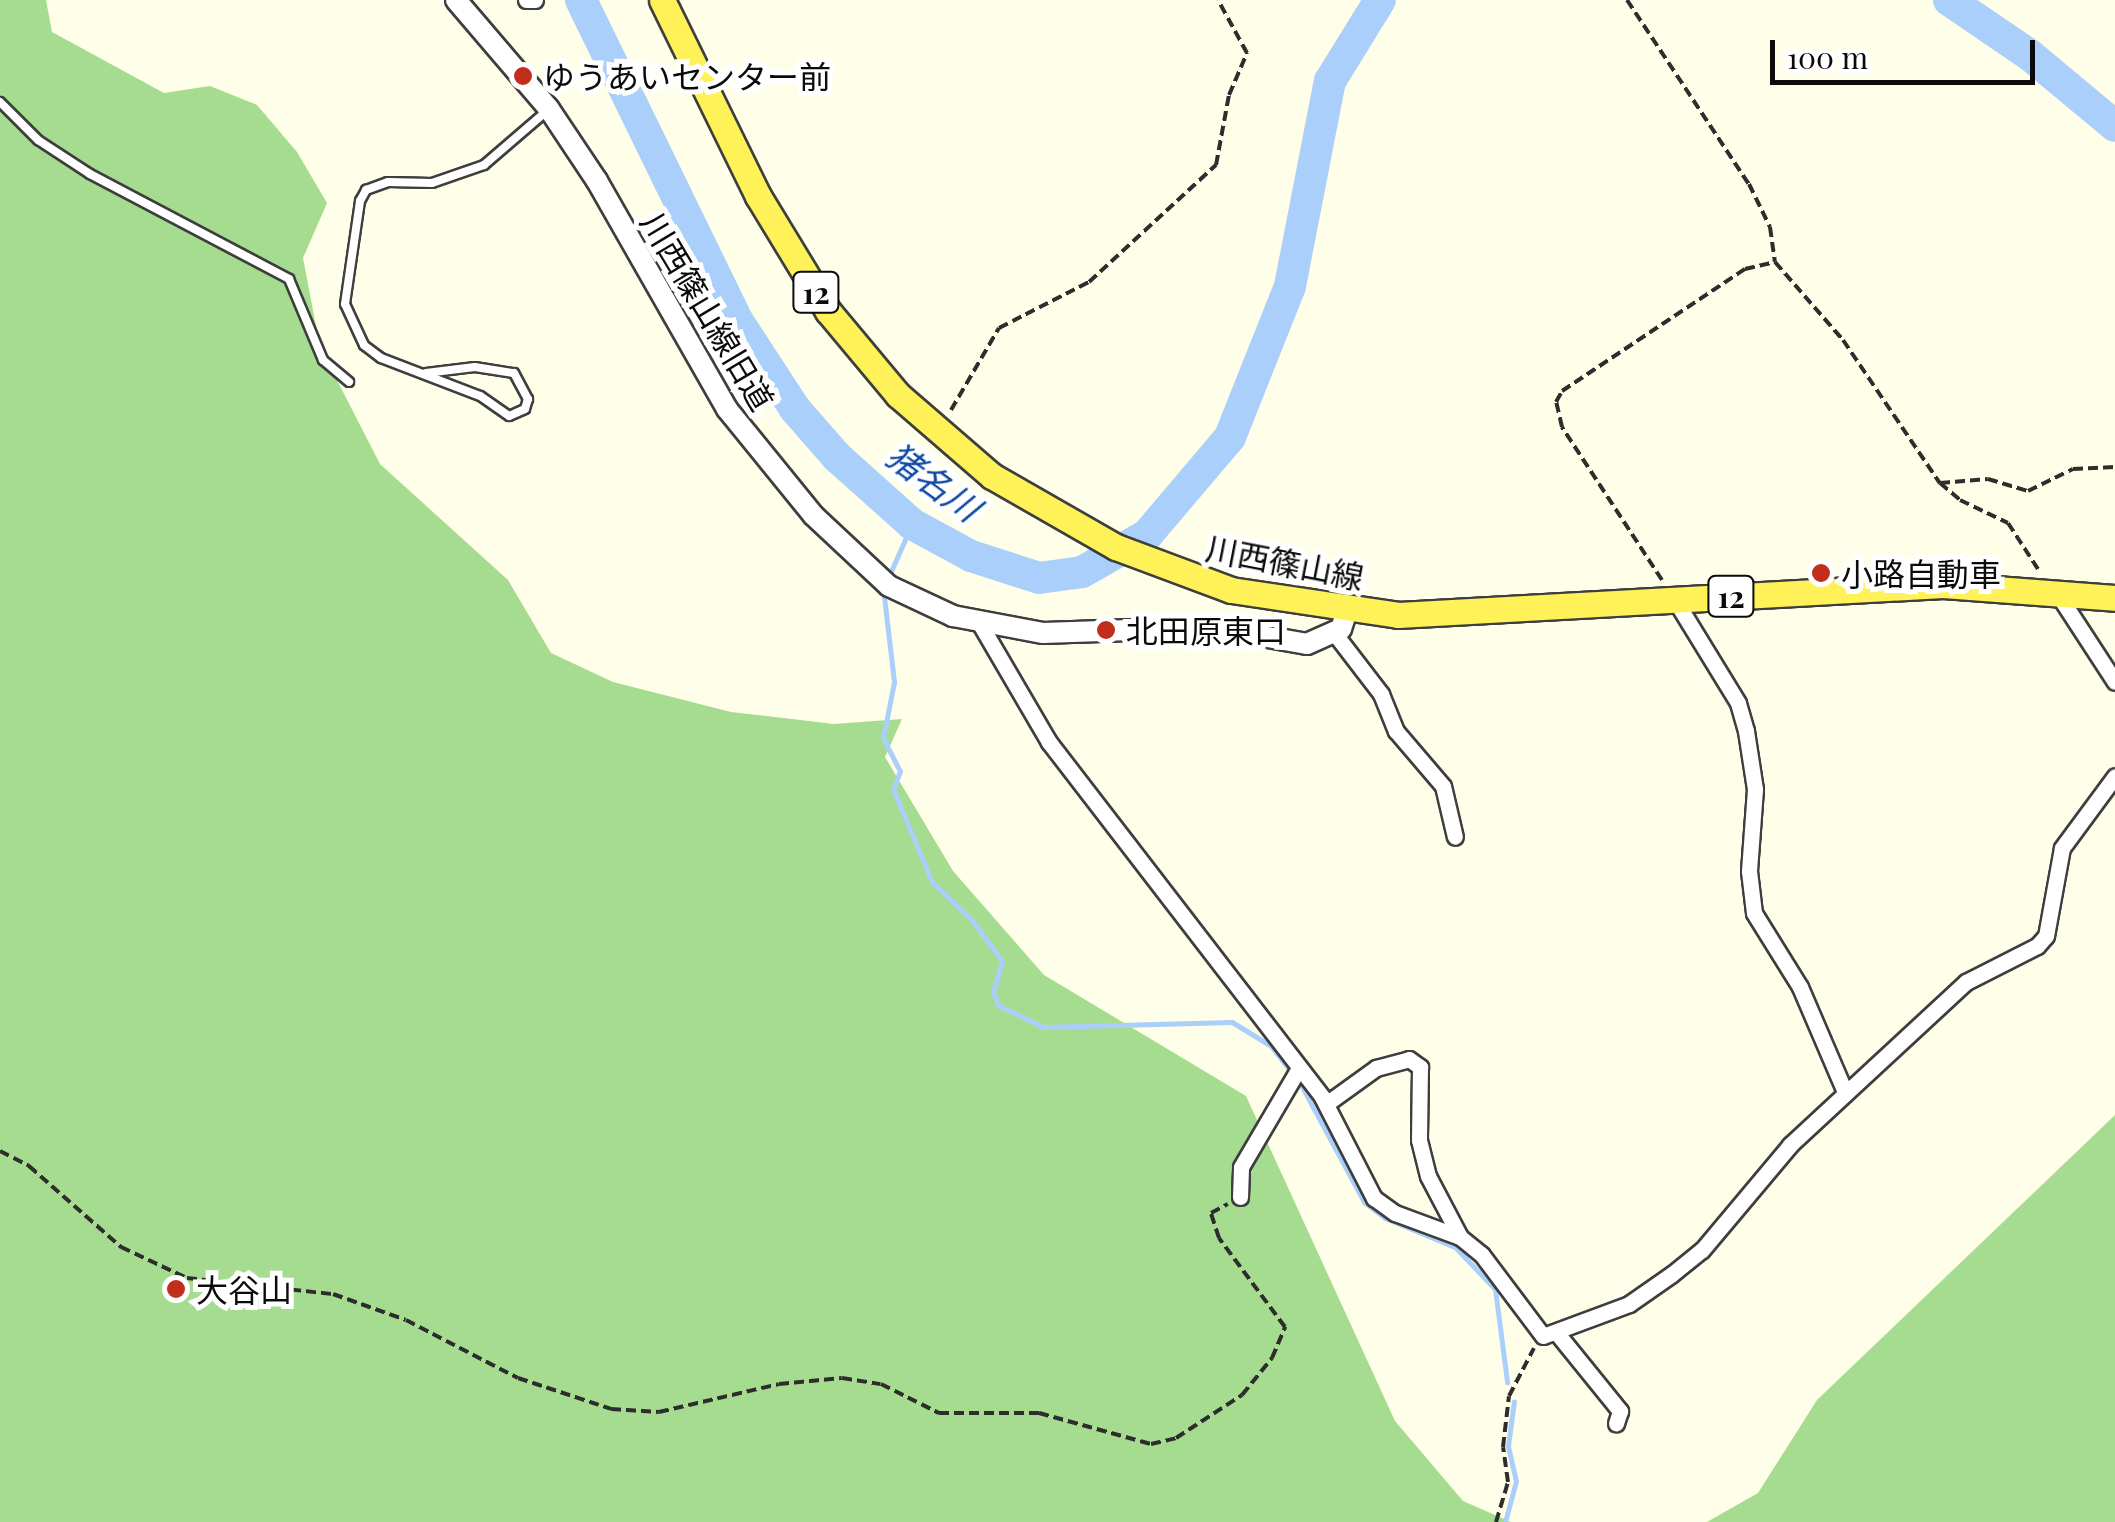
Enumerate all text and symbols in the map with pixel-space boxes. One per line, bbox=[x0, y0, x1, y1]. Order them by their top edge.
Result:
scale bar bbox=[1775, 20, 2040, 82]
text: 100 m bbox=[1787, 37, 1868, 77]
place label: ゆうあいセンター前 bbox=[543, 57, 831, 95]
marker: ゆうあいセンター前 bbox=[512, 65, 534, 87]
street label: 川西篠山線旧道 bbox=[634, 205, 782, 417]
road number: 12 bbox=[791, 267, 841, 317]
water label: 猪名川 bbox=[879, 433, 989, 529]
street label: 川西篠山線 bbox=[1203, 528, 1367, 596]
place label: 小路自動車 bbox=[1841, 554, 2001, 592]
marker: 小路自動車 bbox=[1810, 562, 1832, 584]
road number: 12 bbox=[1706, 571, 1756, 621]
place label: 北田原東口 bbox=[1126, 611, 1286, 649]
marker: 北田原東口 bbox=[1095, 619, 1117, 641]
place label: 大谷山 bbox=[196, 1270, 292, 1308]
marker: 大谷山 bbox=[165, 1278, 187, 1300]

